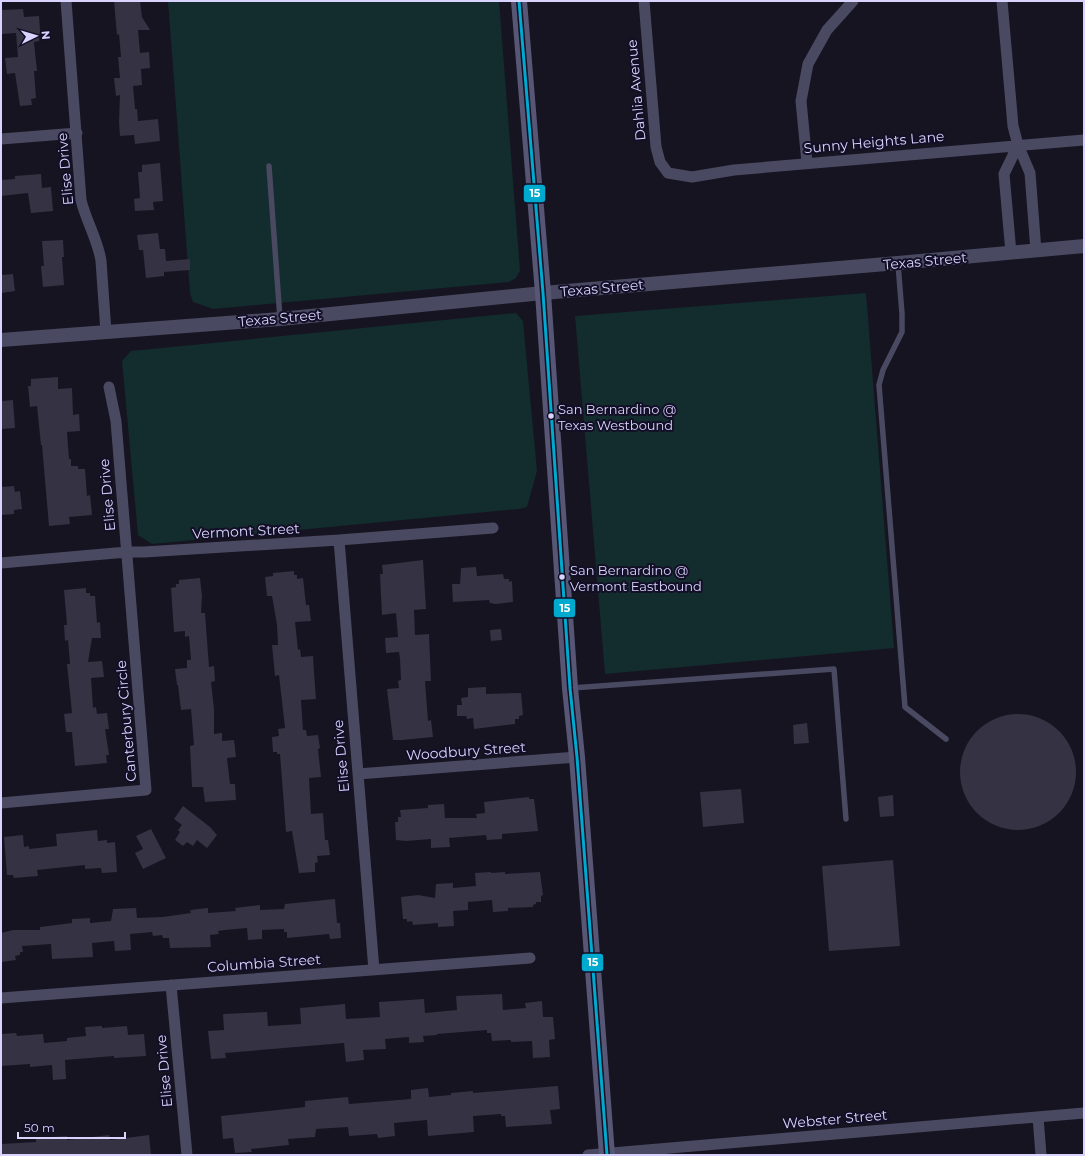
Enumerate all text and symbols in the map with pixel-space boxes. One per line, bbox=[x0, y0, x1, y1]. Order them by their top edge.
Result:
north arrow bbox=[16, 16, 56, 56]
text: N bbox=[39, 30, 53, 40]
street label: Dahlia Avenue bbox=[623, 39, 649, 141]
street label: Sunny Heights Lane bbox=[803, 127, 945, 157]
street label: Elise Drive bbox=[53, 132, 77, 206]
line badge: 15 bbox=[523, 184, 546, 203]
text: 15 bbox=[530, 186, 541, 200]
street label: Texas Street bbox=[882, 248, 968, 274]
street label: Texas Street bbox=[559, 275, 645, 301]
street label: Texas Street bbox=[237, 305, 323, 331]
place label: San Bernardino @ Texas Westbound bbox=[558, 401, 676, 433]
marker: San Bernardino @ Texas Westbound bbox=[546, 411, 556, 421]
street label: Elise Drive bbox=[95, 458, 119, 532]
street label: Vermont Street bbox=[192, 519, 301, 543]
place label: San Bernardino @ Vermont Eastbound bbox=[570, 562, 702, 594]
marker: San Bernardino @ Vermont Eastbound bbox=[557, 572, 567, 582]
line badge: 15 bbox=[553, 598, 576, 618]
text: 15 bbox=[560, 601, 571, 615]
street label: Canterbury Circle bbox=[112, 660, 140, 782]
street label: Elise Drive bbox=[329, 719, 353, 793]
street label: Woodbury Street bbox=[406, 738, 527, 764]
street label: Columbia Street bbox=[207, 950, 322, 976]
line badge: 15 bbox=[581, 953, 604, 972]
text: 15 bbox=[588, 955, 599, 969]
street label: Elise Drive bbox=[152, 1034, 176, 1108]
street label: Webster Street bbox=[782, 1105, 888, 1133]
scale bar bbox=[18, 1114, 125, 1140]
text: 50 m bbox=[24, 1120, 55, 1135]

